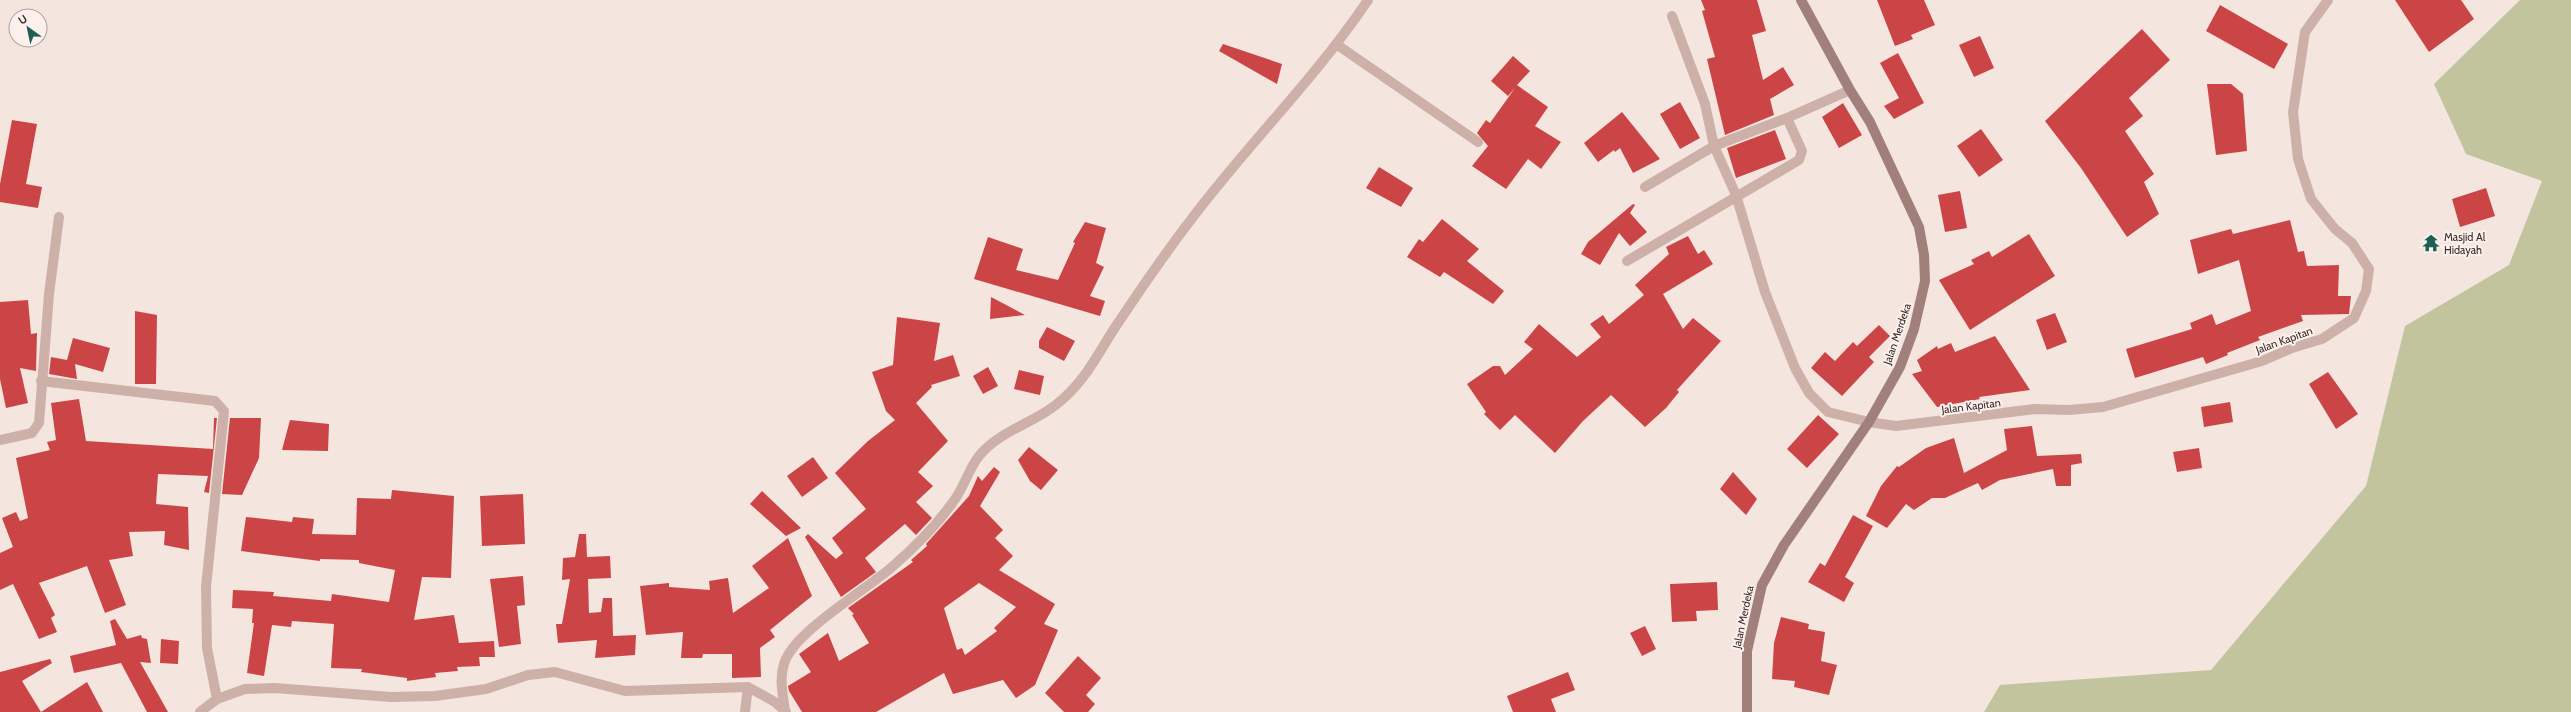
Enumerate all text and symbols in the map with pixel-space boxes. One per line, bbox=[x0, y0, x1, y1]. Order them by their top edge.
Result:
north arrow bbox=[8, 8, 48, 48]
text: U bbox=[15, 12, 30, 28]
place label: Masjid Al Hidayah bbox=[2444, 230, 2486, 257]
temple icon: Masjid Al Hidayah bbox=[2421, 233, 2441, 253]
street label: Jalan Merdeka bbox=[1880, 301, 1914, 368]
street label: Jalan Kapitan bbox=[2253, 323, 2314, 357]
street label: Jalan Kapitan bbox=[1940, 395, 2001, 417]
street label: Jalan Merdeka bbox=[1729, 583, 1757, 651]

